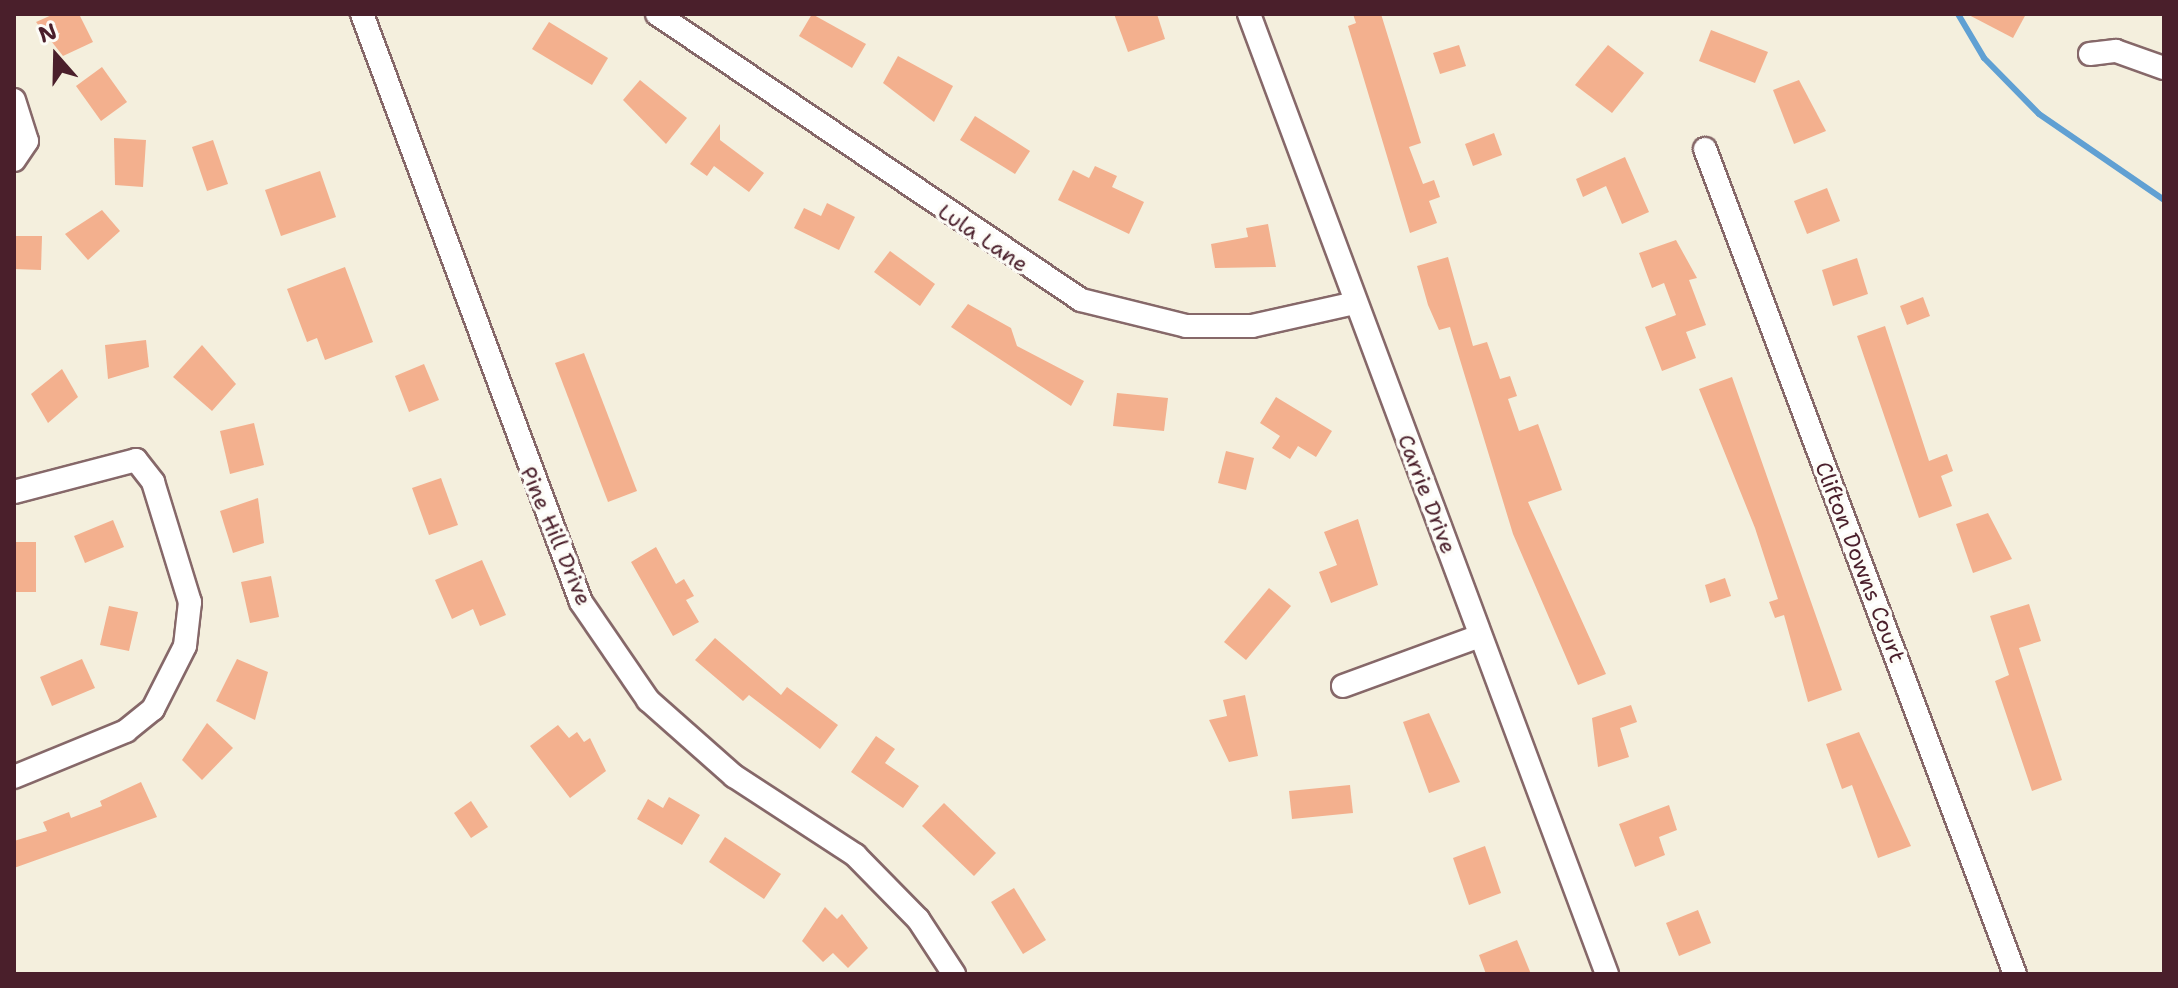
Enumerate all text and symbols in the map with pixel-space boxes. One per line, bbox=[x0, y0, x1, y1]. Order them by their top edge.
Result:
north arrow bbox=[16, 16, 96, 96]
text: N bbox=[34, 16, 61, 50]
street label: Lula Lane bbox=[933, 198, 1033, 278]
street label: Carrie Drive bbox=[1392, 431, 1462, 557]
street label: Clifton Downs Court bbox=[1809, 458, 1911, 666]
street label: Pine Hill Drive bbox=[515, 463, 597, 609]

